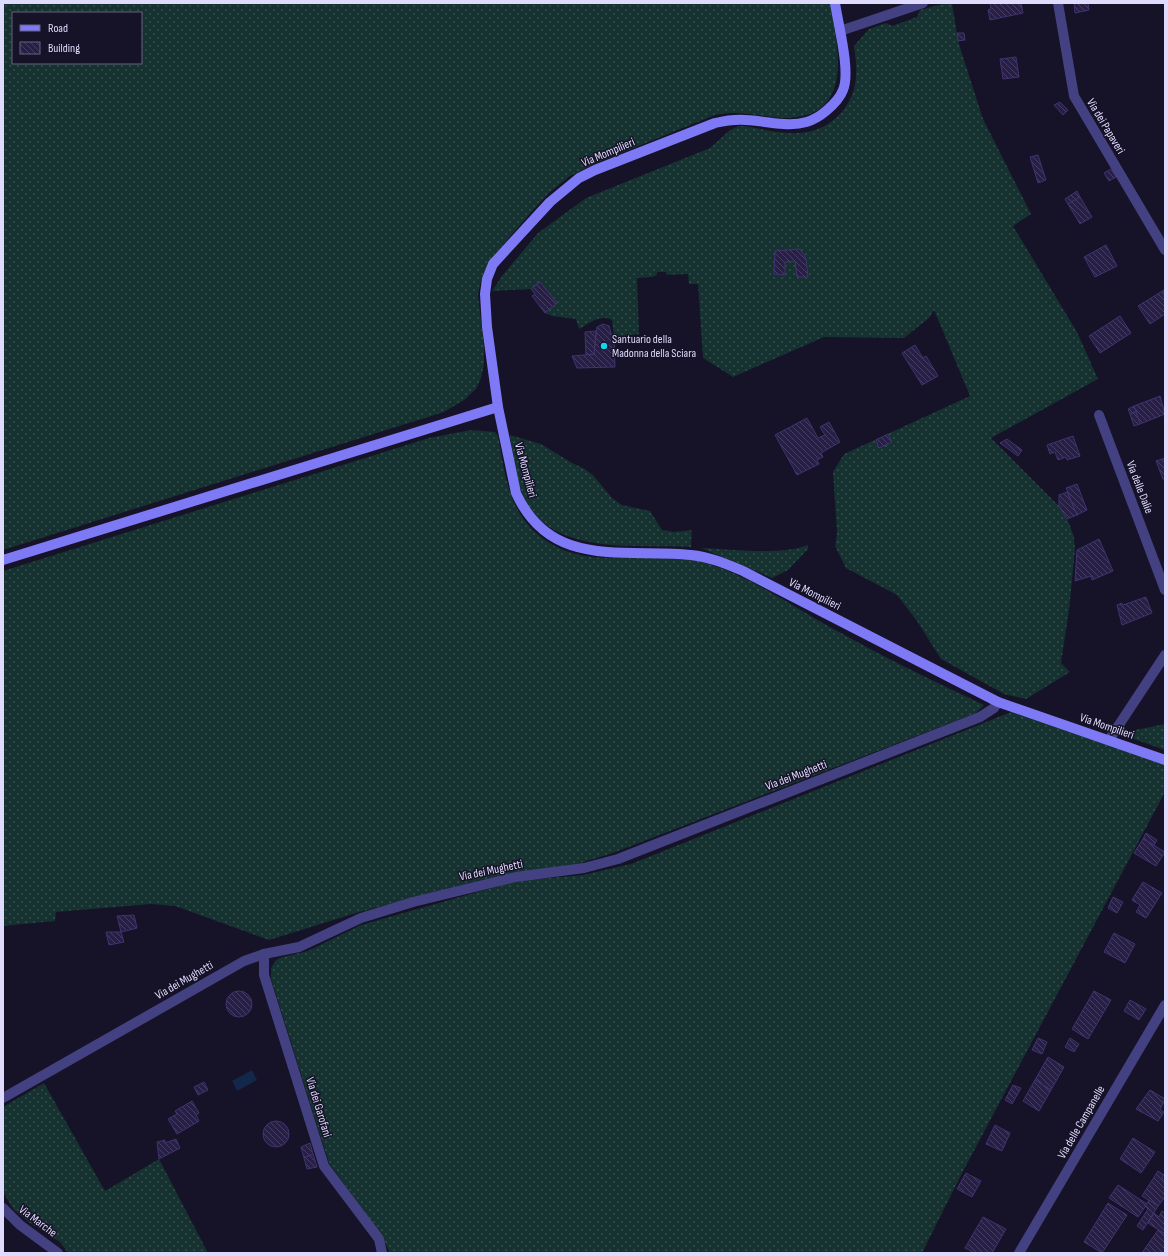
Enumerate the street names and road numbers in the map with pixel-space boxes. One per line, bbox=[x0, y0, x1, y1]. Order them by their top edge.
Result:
street label: Via dei Papaveri bbox=[1083, 96, 1128, 157]
street label: Via Mompilieri bbox=[579, 135, 637, 170]
street label: Via Mompilieri bbox=[511, 441, 540, 499]
street label: Via delle Dalie bbox=[1123, 459, 1156, 516]
street label: Via Mompilieri bbox=[786, 575, 843, 614]
street label: Via Mompilieri bbox=[1078, 710, 1136, 743]
street label: Via dei Mughetti bbox=[763, 757, 829, 794]
street label: Via dei Mughetti bbox=[458, 856, 524, 885]
street label: Via dei Mughetti bbox=[153, 958, 216, 1003]
street label: Via dei Garofani bbox=[302, 1075, 335, 1139]
street label: Via delle Campanelle bbox=[1054, 1083, 1109, 1161]
street label: Via Marche bbox=[16, 1202, 60, 1241]

